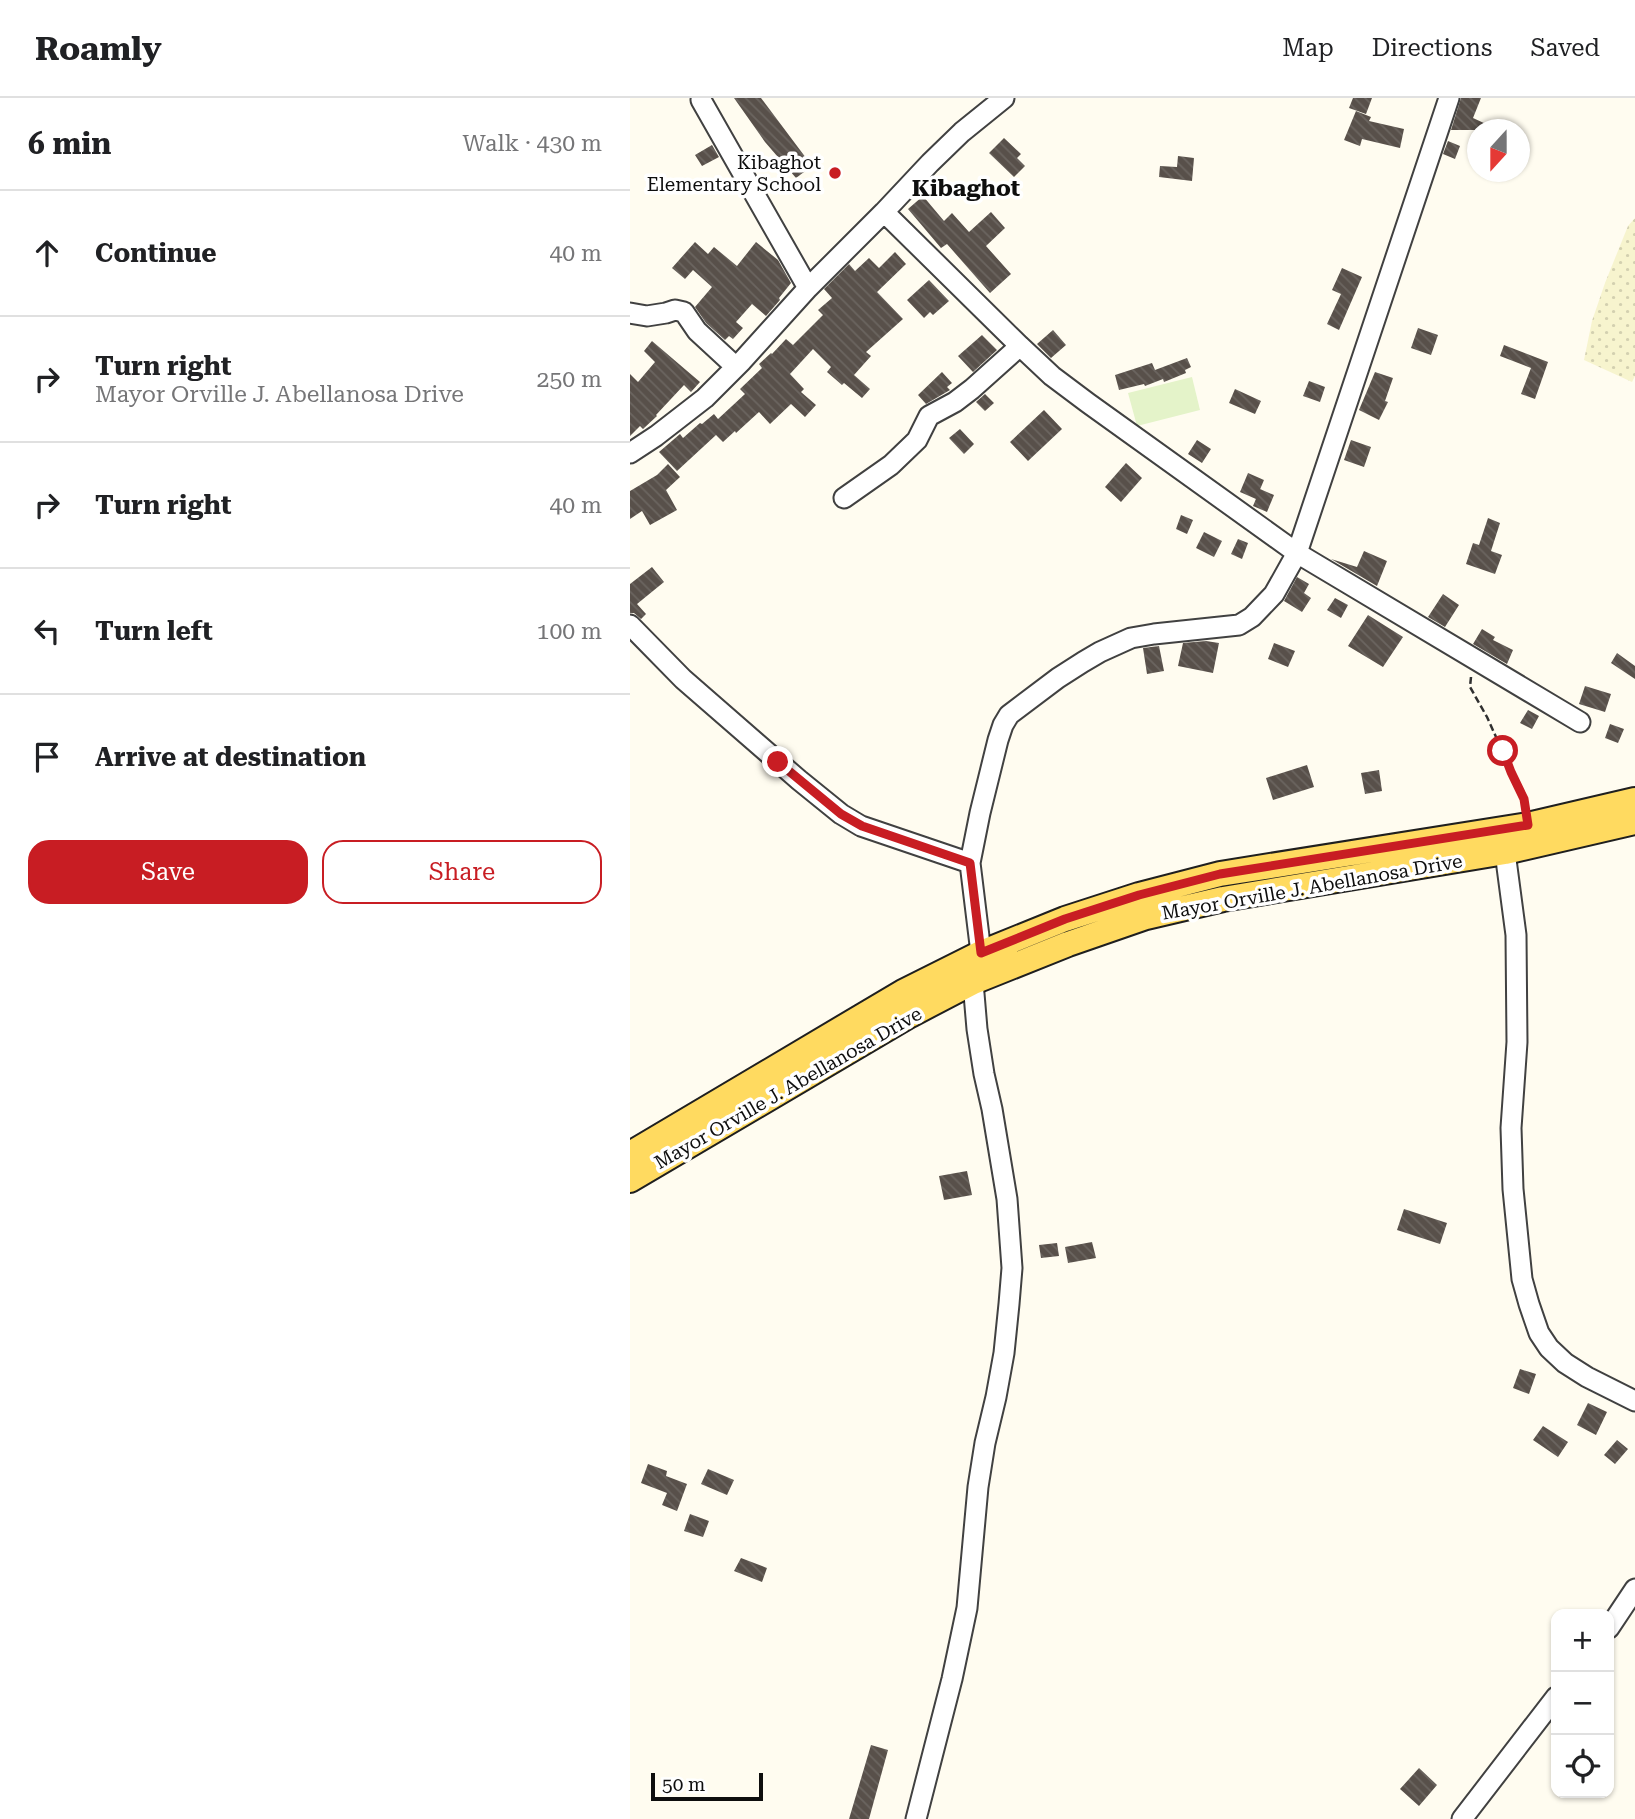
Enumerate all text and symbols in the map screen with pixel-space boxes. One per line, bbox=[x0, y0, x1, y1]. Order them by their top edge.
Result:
text: Roamly bbox=[35, 29, 162, 68]
text: Map bbox=[1282, 34, 1334, 62]
text: Directions bbox=[1372, 34, 1492, 62]
text: Saved bbox=[1530, 34, 1600, 62]
north arrow bbox=[1467, 119, 1530, 182]
text: 6 min bbox=[28, 126, 111, 161]
text: Walk · 430 m bbox=[463, 130, 602, 157]
place label: Kibaghot Elementary School bbox=[647, 151, 821, 196]
marker: Kibaghot Elementary School bbox=[827, 165, 843, 181]
district label: Kibaghot bbox=[912, 175, 1020, 202]
icon: ahead bbox=[28, 234, 66, 272]
text: Continue bbox=[95, 238, 217, 268]
text: 40 m bbox=[549, 240, 602, 267]
text: Turn right bbox=[95, 351, 231, 381]
icon: right bbox=[28, 360, 66, 398]
text: 250 m bbox=[537, 366, 602, 393]
text: Mayor Orville J. Abellanosa Drive bbox=[95, 381, 464, 408]
icon: right bbox=[28, 486, 66, 524]
text: Turn right bbox=[95, 490, 231, 520]
text: 40 m bbox=[549, 492, 602, 519]
icon: left bbox=[28, 612, 66, 650]
text: Turn left bbox=[95, 616, 213, 646]
text: 100 m bbox=[537, 618, 602, 645]
route start bbox=[1487, 735, 1518, 766]
icon: arrive bbox=[28, 738, 66, 776]
text: Arrive at destination bbox=[95, 742, 366, 772]
route end bbox=[762, 746, 793, 777]
button: Save bbox=[28, 840, 308, 904]
button: Share bbox=[322, 840, 602, 904]
street label: Mayor Orville J. Abellanosa Drive bbox=[1160, 849, 1464, 925]
street label: Mayor Orville J. Abellanosa Drive bbox=[650, 1002, 926, 1174]
map controls bbox=[1551, 1609, 1614, 1798]
button: + bbox=[1551, 1609, 1614, 1672]
button: − bbox=[1551, 1672, 1614, 1735]
button: locate bbox=[1551, 1735, 1614, 1798]
scale bar bbox=[651, 1770, 763, 1802]
text: 50 m bbox=[662, 1773, 705, 1796]

